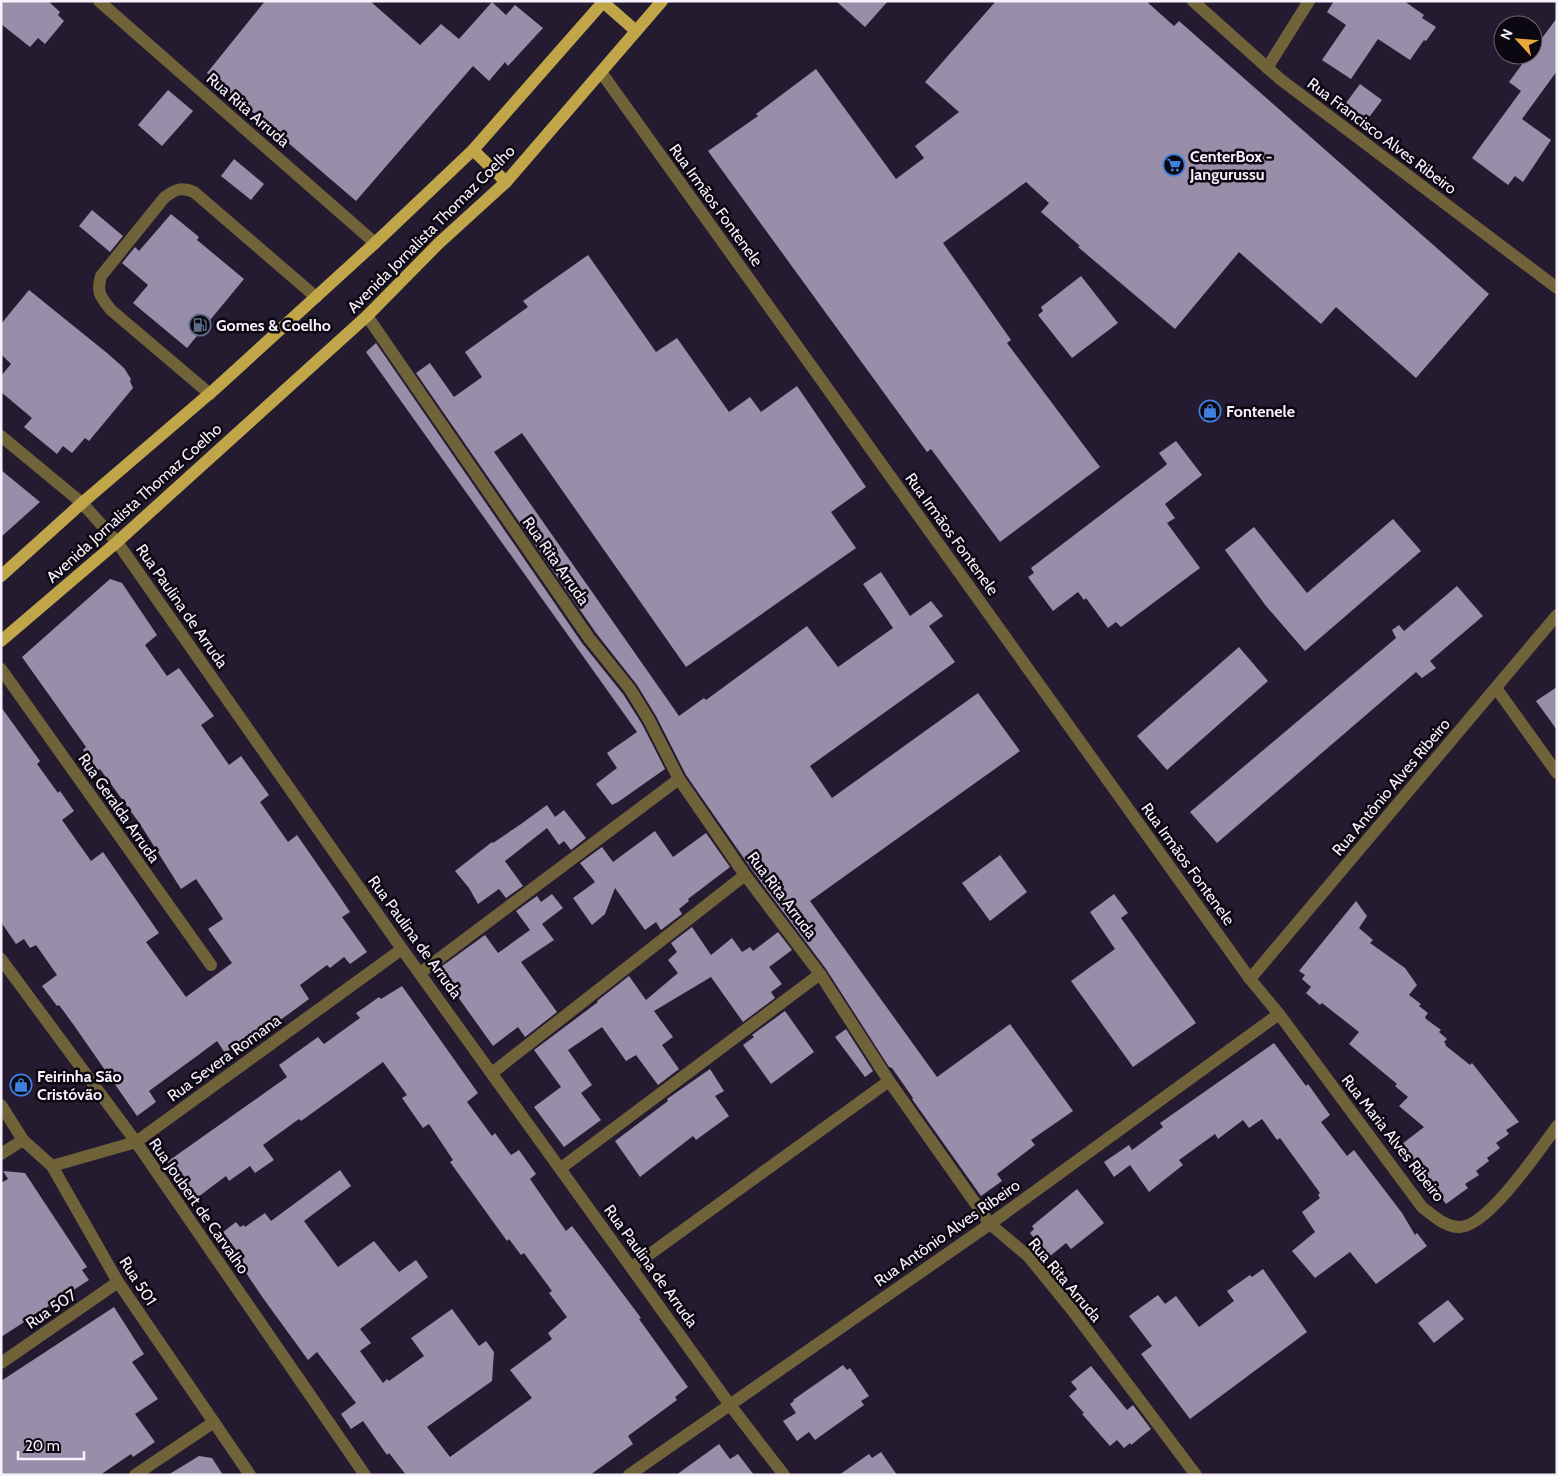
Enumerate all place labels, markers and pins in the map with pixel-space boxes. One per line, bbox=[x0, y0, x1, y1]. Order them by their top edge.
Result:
place label: CenterBox - Jangurussu bbox=[1189, 147, 1272, 184]
supermarket icon: CenterBox - Jangurussu bbox=[1162, 153, 1186, 177]
fuel station icon: Gomes & Coelho bbox=[188, 313, 212, 337]
place label: Gomes & Coelho bbox=[216, 316, 331, 335]
shop icon: Fontenele bbox=[1198, 399, 1222, 423]
place label: Fontenele bbox=[1226, 402, 1295, 421]
place label: Feirinha São Cristóvão bbox=[37, 1067, 122, 1104]
shop icon: Feirinha São Cristóvão bbox=[9, 1073, 33, 1097]

